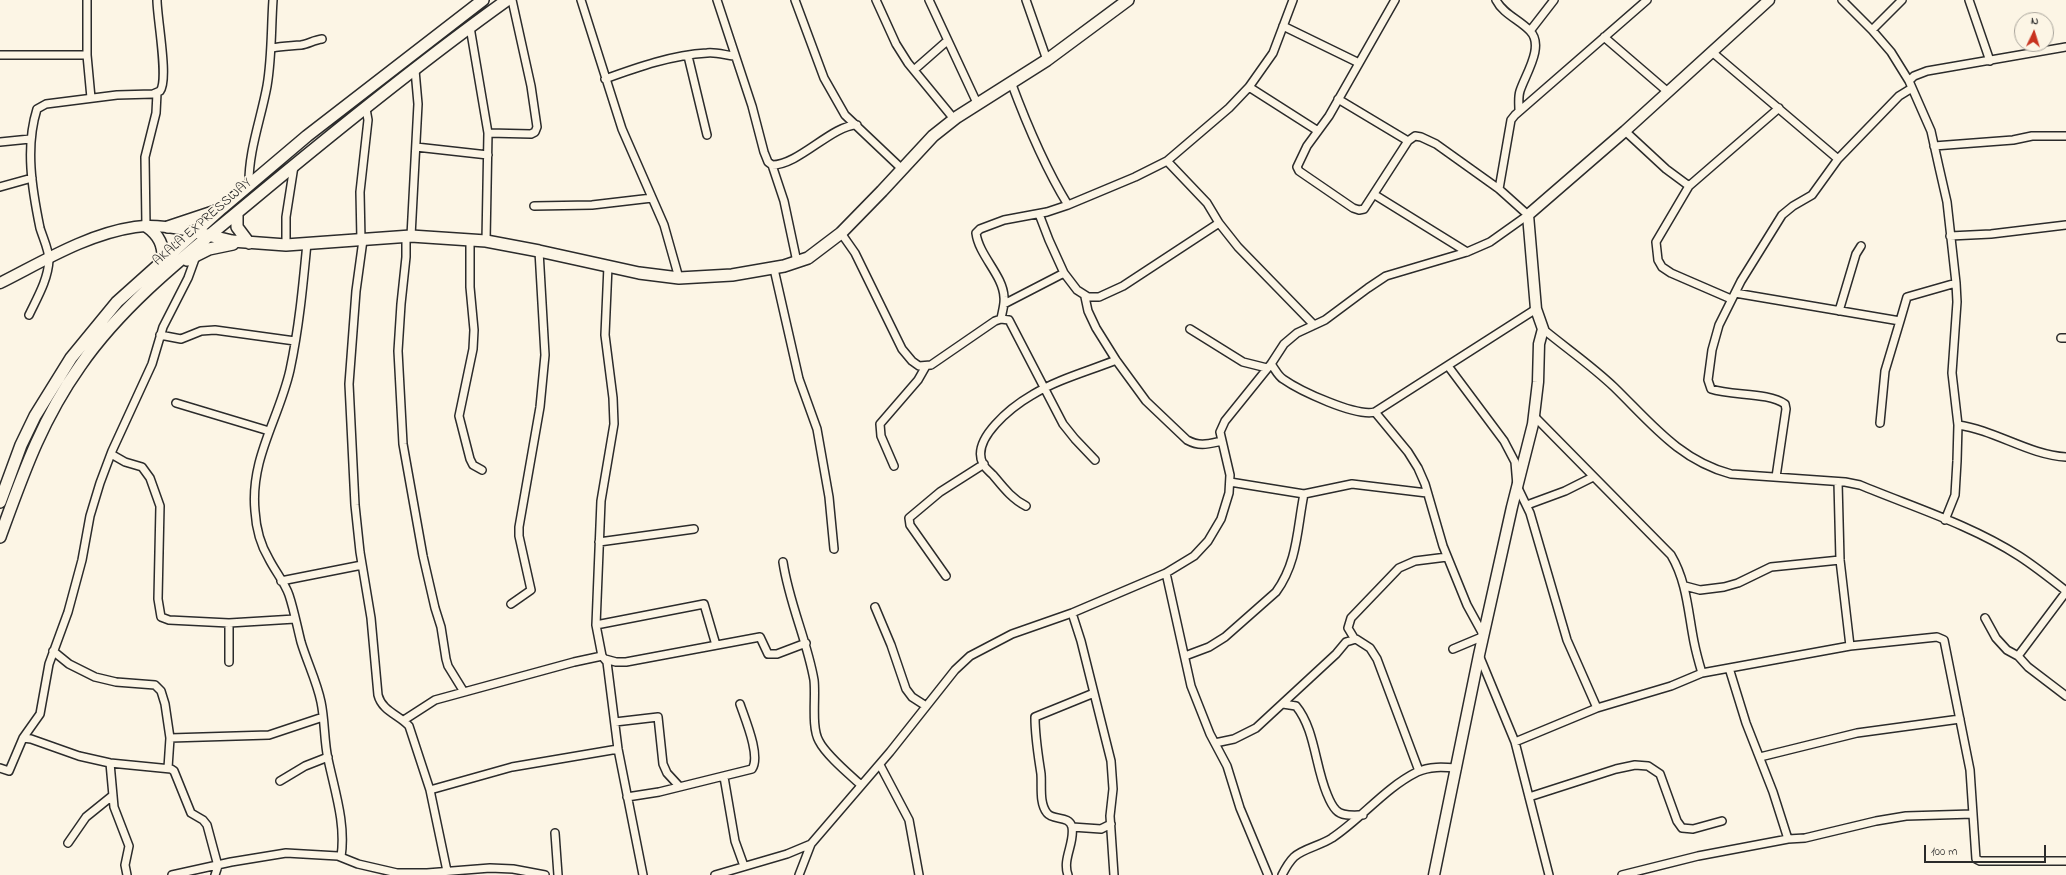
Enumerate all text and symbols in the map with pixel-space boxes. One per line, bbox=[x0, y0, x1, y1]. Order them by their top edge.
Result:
north arrow bbox=[2014, 12, 2054, 52]
text: N bbox=[2030, 13, 2039, 29]
street label: AKALA EXPRESSWAY bbox=[150, 176, 256, 270]
scale bar bbox=[1926, 837, 2048, 863]
text: 100 m bbox=[1931, 843, 1958, 861]

